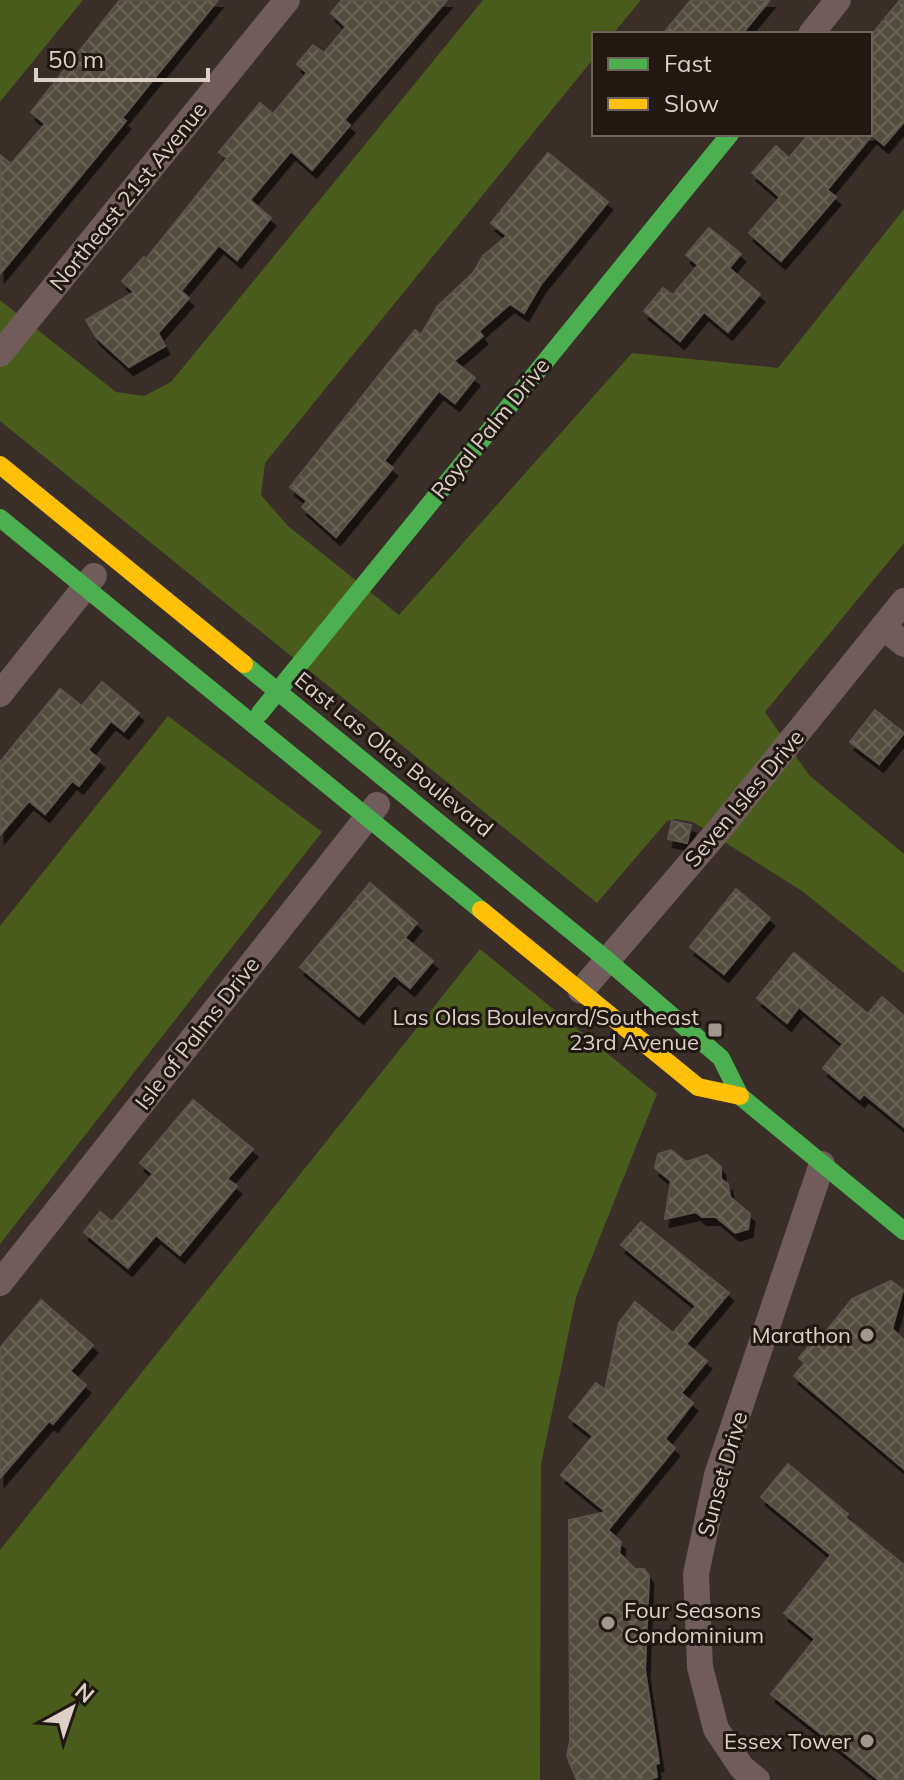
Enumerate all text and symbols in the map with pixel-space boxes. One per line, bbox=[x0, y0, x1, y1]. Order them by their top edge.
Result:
scale bar bbox=[36, 32, 208, 82]
legend bbox=[592, 32, 872, 136]
text: 50 m bbox=[48, 44, 104, 74]
text: Fast bbox=[664, 48, 712, 78]
text: Slow bbox=[664, 88, 719, 118]
street label: Northeast 21st Avenue bbox=[43, 96, 213, 296]
street label: Royal Palm Drive bbox=[425, 352, 555, 504]
street label: East Las Olas Boulevard bbox=[289, 665, 499, 843]
street label: Seven Isles Drive bbox=[678, 723, 810, 873]
street label: Isle of Palms Drive bbox=[129, 951, 265, 1115]
place label: Las Olas Boulevard/Southeast 23rd Avenue bbox=[393, 1003, 699, 1056]
marker: Las Olas Boulevard/Southeast 23rd Avenue bbox=[706, 1021, 724, 1039]
place label: Marathon bbox=[752, 1321, 851, 1349]
marker: Marathon bbox=[858, 1326, 876, 1344]
street label: Sunset Drive bbox=[691, 1408, 753, 1540]
place label: Four Seasons Condominium bbox=[624, 1596, 764, 1649]
marker: Four Seasons Condominium bbox=[599, 1614, 617, 1632]
north arrow bbox=[32, 1668, 112, 1748]
text: N bbox=[69, 1677, 100, 1709]
place label: Essex Tower bbox=[724, 1727, 851, 1755]
marker: Essex Tower bbox=[858, 1732, 876, 1750]

